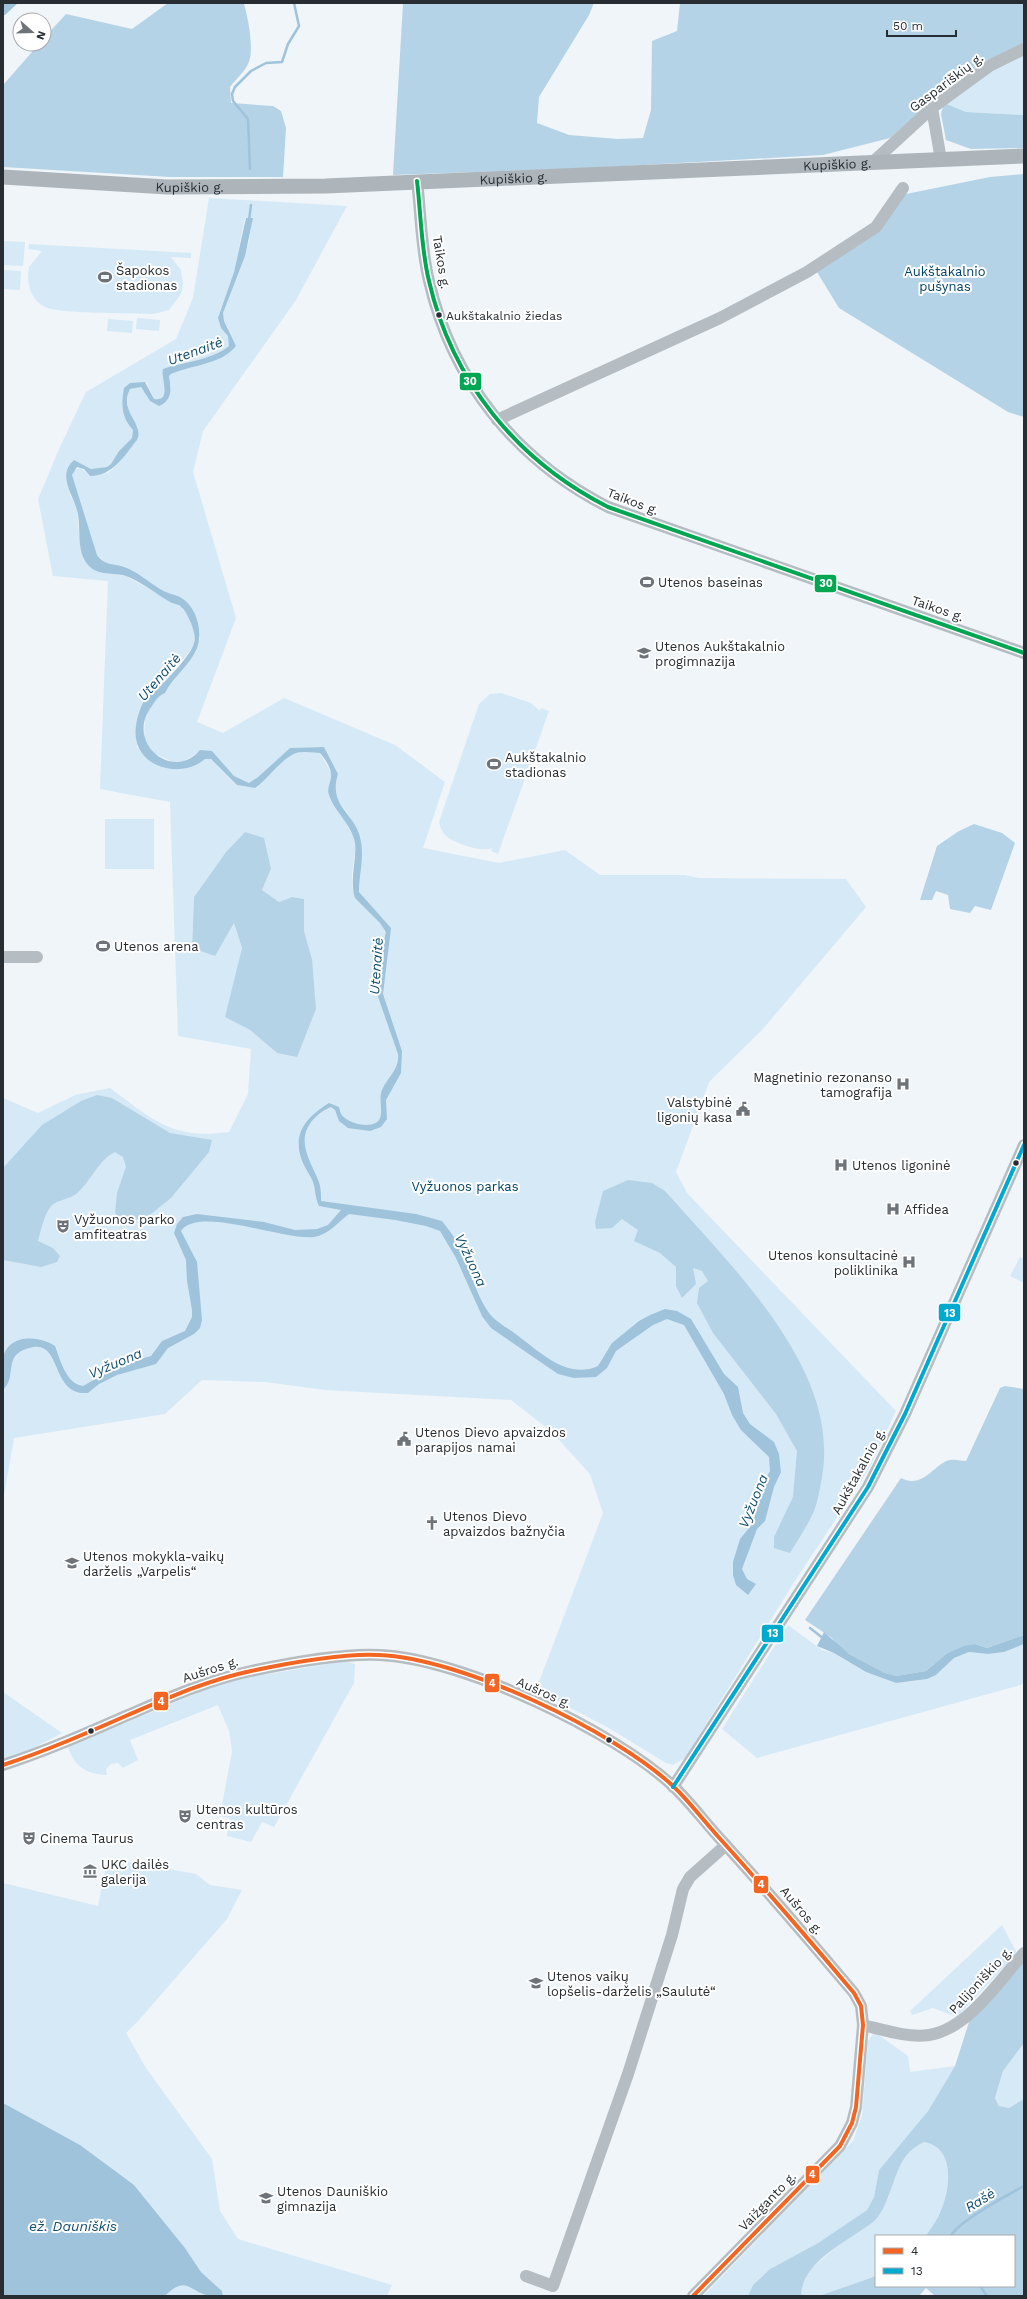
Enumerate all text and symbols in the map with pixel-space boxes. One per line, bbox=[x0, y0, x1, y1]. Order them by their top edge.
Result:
north arrow bbox=[12, 12, 52, 52]
scale bar bbox=[887, 12, 956, 38]
text: 50 m bbox=[893, 19, 923, 33]
text: N bbox=[33, 29, 48, 41]
street label: Gaspariškių g. bbox=[906, 50, 986, 115]
street label: Kupiškio g. bbox=[803, 156, 872, 173]
street label: Kupiškio g. bbox=[479, 169, 548, 187]
street label: Kupiškio g. bbox=[155, 179, 224, 195]
street label: Taikos g. bbox=[430, 234, 453, 290]
place label: Šapokos stadionas bbox=[116, 262, 177, 293]
park label: Aukštakalnio pušynas bbox=[904, 264, 986, 294]
sports icon: Šapokos stadionas bbox=[97, 269, 113, 285]
place label: Aukštakalnio žiedas bbox=[446, 309, 562, 323]
marker: Aukštakalnio žiedas bbox=[434, 310, 444, 320]
water label: Utenaitė bbox=[165, 334, 225, 368]
line badge: 30 bbox=[459, 372, 482, 391]
text: 30 bbox=[463, 375, 477, 388]
street label: Taikos g. bbox=[605, 485, 661, 518]
sports icon: Utenos baseinas bbox=[639, 574, 655, 590]
line badge: 30 bbox=[814, 574, 837, 593]
place label: Utenos baseinas bbox=[658, 575, 763, 590]
text: 30 bbox=[819, 577, 833, 590]
street label: Taikos g. bbox=[910, 593, 966, 624]
place label: Utenos Aukštakalnio progimnazija bbox=[655, 639, 785, 669]
school or university icon: Utenos Aukštakalnio progimnazija bbox=[636, 645, 652, 661]
water label: Utenaitė bbox=[134, 650, 184, 704]
place label: Aukštakalnio stadionas bbox=[505, 750, 586, 780]
sports icon: Aukštakalnio stadionas bbox=[486, 756, 502, 772]
water label: Utenaitė bbox=[366, 937, 386, 995]
sports icon: Utenos arena bbox=[95, 938, 111, 954]
place label: Utenos arena bbox=[114, 939, 199, 954]
place label: Magnetinio rezonanso tamografija bbox=[753, 1070, 893, 1100]
hospital icon: Magnetinio rezonanso tamografija bbox=[895, 1076, 911, 1092]
place label: Valstybinė ligonių kasa bbox=[657, 1095, 733, 1125]
public building icon: Valstybinė ligonių kasa bbox=[735, 1101, 751, 1117]
hospital icon: Utenos ligoninė bbox=[833, 1157, 849, 1173]
place label: Utenos ligoninė bbox=[852, 1158, 951, 1173]
unlabelled marker bbox=[1011, 1158, 1021, 1168]
park label: Vyžuonos parkas bbox=[411, 1179, 519, 1194]
hospital icon: Affidea bbox=[885, 1201, 901, 1217]
place label: Affidea bbox=[904, 1202, 950, 1217]
place label: Vyžuonos parko amfiteatras bbox=[74, 1212, 175, 1242]
theatre icon: Vyžuonos parko amfiteatras bbox=[55, 1218, 71, 1234]
water label: Vyžuona bbox=[452, 1231, 490, 1289]
place label: Utenos konsultacinė poliklinika bbox=[768, 1248, 899, 1278]
hospital icon: Utenos konsultacinė poliklinika bbox=[901, 1254, 917, 1270]
line badge: 13 bbox=[938, 1303, 961, 1322]
text: 13 bbox=[944, 1307, 956, 1320]
water label: Vyžuona bbox=[86, 1344, 145, 1381]
place label: Utenos Dievo apvaizdos parapijos namai bbox=[415, 1425, 566, 1455]
street label: Aukštakalnio g. bbox=[829, 1426, 888, 1517]
public building icon: Utenos Dievo apvaizdos parapijos namai bbox=[396, 1431, 412, 1447]
water label: Vyžuona bbox=[735, 1471, 771, 1530]
place label: Utenos Dievo apvaizdos bažnyčia bbox=[443, 1509, 566, 1539]
church icon: Utenos Dievo apvaizdos bažnyčia bbox=[424, 1515, 440, 1531]
place label: Utenos mokykla-vaikų darželis „Varpelis“ bbox=[83, 1549, 224, 1579]
school or university icon: Utenos mokykla-vaikų darželis „Varpelis“ bbox=[64, 1555, 80, 1571]
line badge: 13 bbox=[761, 1624, 784, 1643]
text: 13 bbox=[767, 1627, 779, 1640]
street label: Aušros g. bbox=[180, 1653, 240, 1686]
line badge: 4 bbox=[484, 1673, 500, 1693]
street label: Aušros g. bbox=[514, 1674, 573, 1711]
text: 4 bbox=[488, 1677, 496, 1690]
line badge: 4 bbox=[153, 1691, 169, 1711]
text: 4 bbox=[157, 1695, 165, 1708]
unlabelled marker bbox=[86, 1726, 96, 1736]
unlabelled marker bbox=[604, 1735, 614, 1745]
place label: Utenos kultūros centras bbox=[196, 1802, 298, 1832]
theatre icon: Utenos kultūros centras bbox=[177, 1808, 193, 1824]
theatre icon: Cinema Taurus bbox=[21, 1830, 37, 1846]
place label: Cinema Taurus bbox=[40, 1831, 134, 1846]
place label: UKC dailės galerija bbox=[101, 1857, 169, 1887]
museum icon: UKC dailės galerija bbox=[82, 1863, 98, 1879]
line badge: 4 bbox=[753, 1875, 769, 1894]
text: 4 bbox=[757, 1878, 765, 1891]
street label: Aušros g. bbox=[777, 1883, 826, 1937]
street label: Palijoniškio g. bbox=[946, 1944, 1015, 2017]
place label: Utenos vaikų lopšelis-darželis „Saulutė“ bbox=[547, 1969, 716, 1999]
school or university icon: Utenos vaikų lopšelis-darželis „Saulutė“ bbox=[528, 1975, 544, 1991]
line badge: 4 bbox=[805, 2165, 820, 2184]
text: 4 bbox=[808, 2168, 816, 2181]
street label: Vaižganto g. bbox=[736, 2169, 799, 2234]
place label: Utenos Dauniškio gimnazija bbox=[277, 2184, 388, 2214]
water label: Rašė bbox=[962, 2185, 998, 2215]
school or university icon: Utenos Dauniškio gimnazija bbox=[258, 2190, 274, 2206]
water label: ež. Dauniškis bbox=[29, 2218, 117, 2234]
legend bbox=[875, 2235, 1015, 2287]
text: 4 bbox=[911, 2244, 918, 2258]
text: 13 bbox=[911, 2264, 923, 2278]

